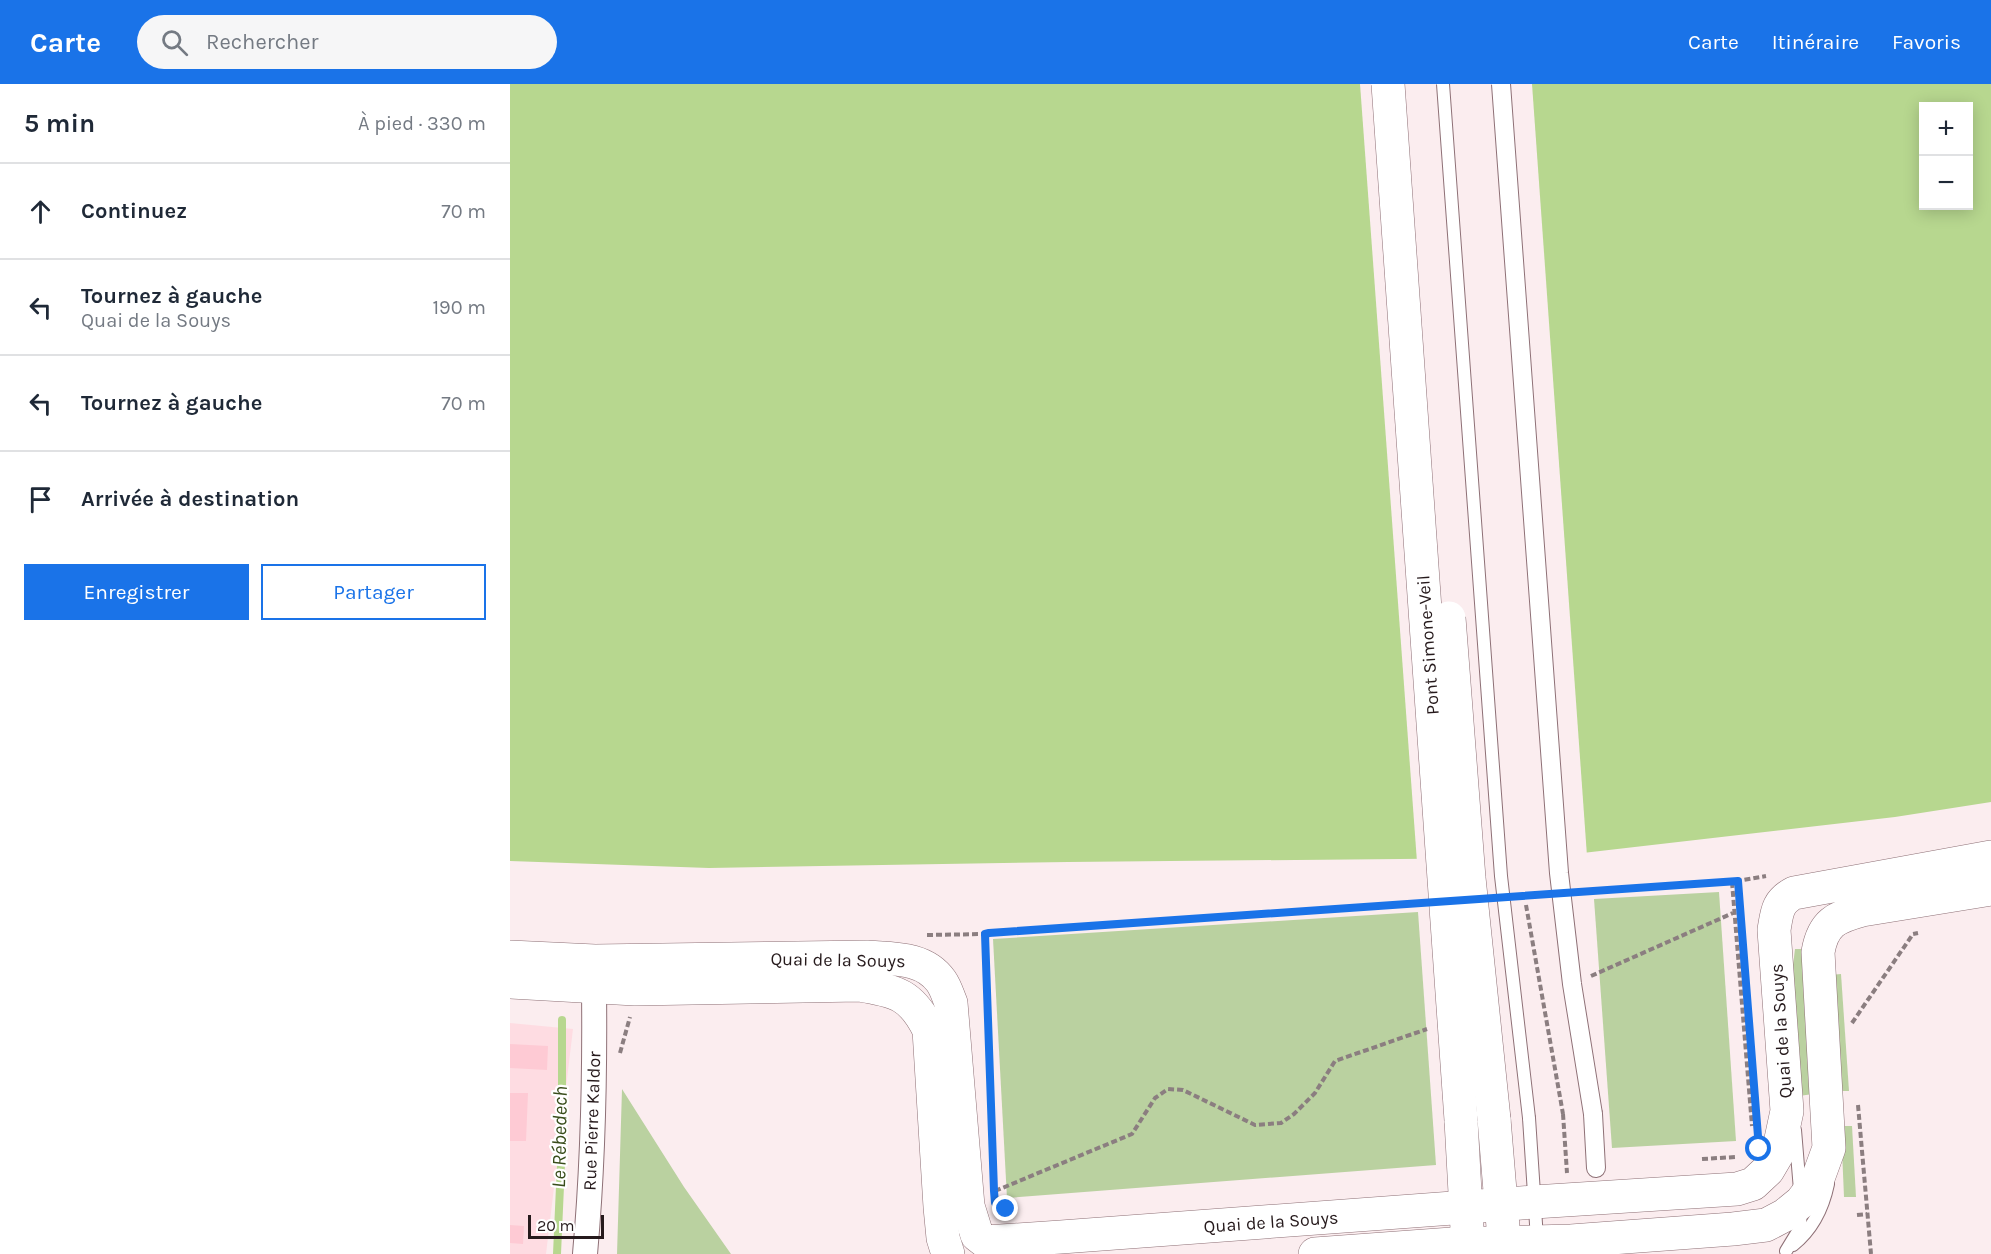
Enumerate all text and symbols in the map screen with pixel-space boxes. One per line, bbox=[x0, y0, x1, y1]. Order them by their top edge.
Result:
search box bbox=[137, 15, 557, 69]
text: Carte bbox=[30, 26, 101, 59]
icon: search bbox=[158, 26, 191, 59]
text: Rechercher bbox=[206, 29, 319, 55]
text: Carte bbox=[1688, 30, 1739, 54]
text: Itinéraire bbox=[1772, 30, 1859, 54]
text: Favoris bbox=[1892, 30, 1961, 54]
map controls bbox=[1919, 102, 1973, 210]
button: + bbox=[1919, 102, 1973, 156]
text: 5 min bbox=[24, 108, 95, 139]
text: À pied · 330 m bbox=[358, 112, 486, 135]
button: − bbox=[1919, 156, 1973, 210]
icon: ahead bbox=[24, 195, 57, 228]
text: Continuez bbox=[81, 198, 187, 224]
text: 70 m bbox=[441, 200, 486, 223]
text: Tournez à gauche bbox=[81, 283, 262, 309]
icon: left bbox=[24, 291, 57, 324]
text: 190 m bbox=[432, 296, 486, 319]
text: Quai de la Souys bbox=[81, 309, 231, 332]
icon: left bbox=[24, 387, 57, 420]
text: Tournez à gauche bbox=[81, 390, 262, 416]
text: 70 m bbox=[441, 392, 486, 415]
icon: arrive bbox=[24, 483, 57, 516]
text: Arrivée à destination bbox=[81, 486, 299, 512]
button: Enregistrer bbox=[24, 564, 249, 620]
button: Partager bbox=[261, 564, 486, 620]
street label: Pont Simone-Veil bbox=[1412, 574, 1444, 716]
street label: Quai de la Souys bbox=[770, 948, 906, 972]
street label: Quai de la Souys bbox=[1765, 963, 1797, 1099]
street label: Rue Pierre Kaldor bbox=[579, 1050, 605, 1191]
water label: Le Rébedech bbox=[547, 1086, 572, 1188]
route start bbox=[1745, 1135, 1771, 1161]
route end bbox=[992, 1195, 1018, 1221]
street label: Quai de la Souys bbox=[1203, 1206, 1339, 1238]
scale bar bbox=[528, 1212, 604, 1240]
text: 20 m bbox=[537, 1216, 575, 1235]

